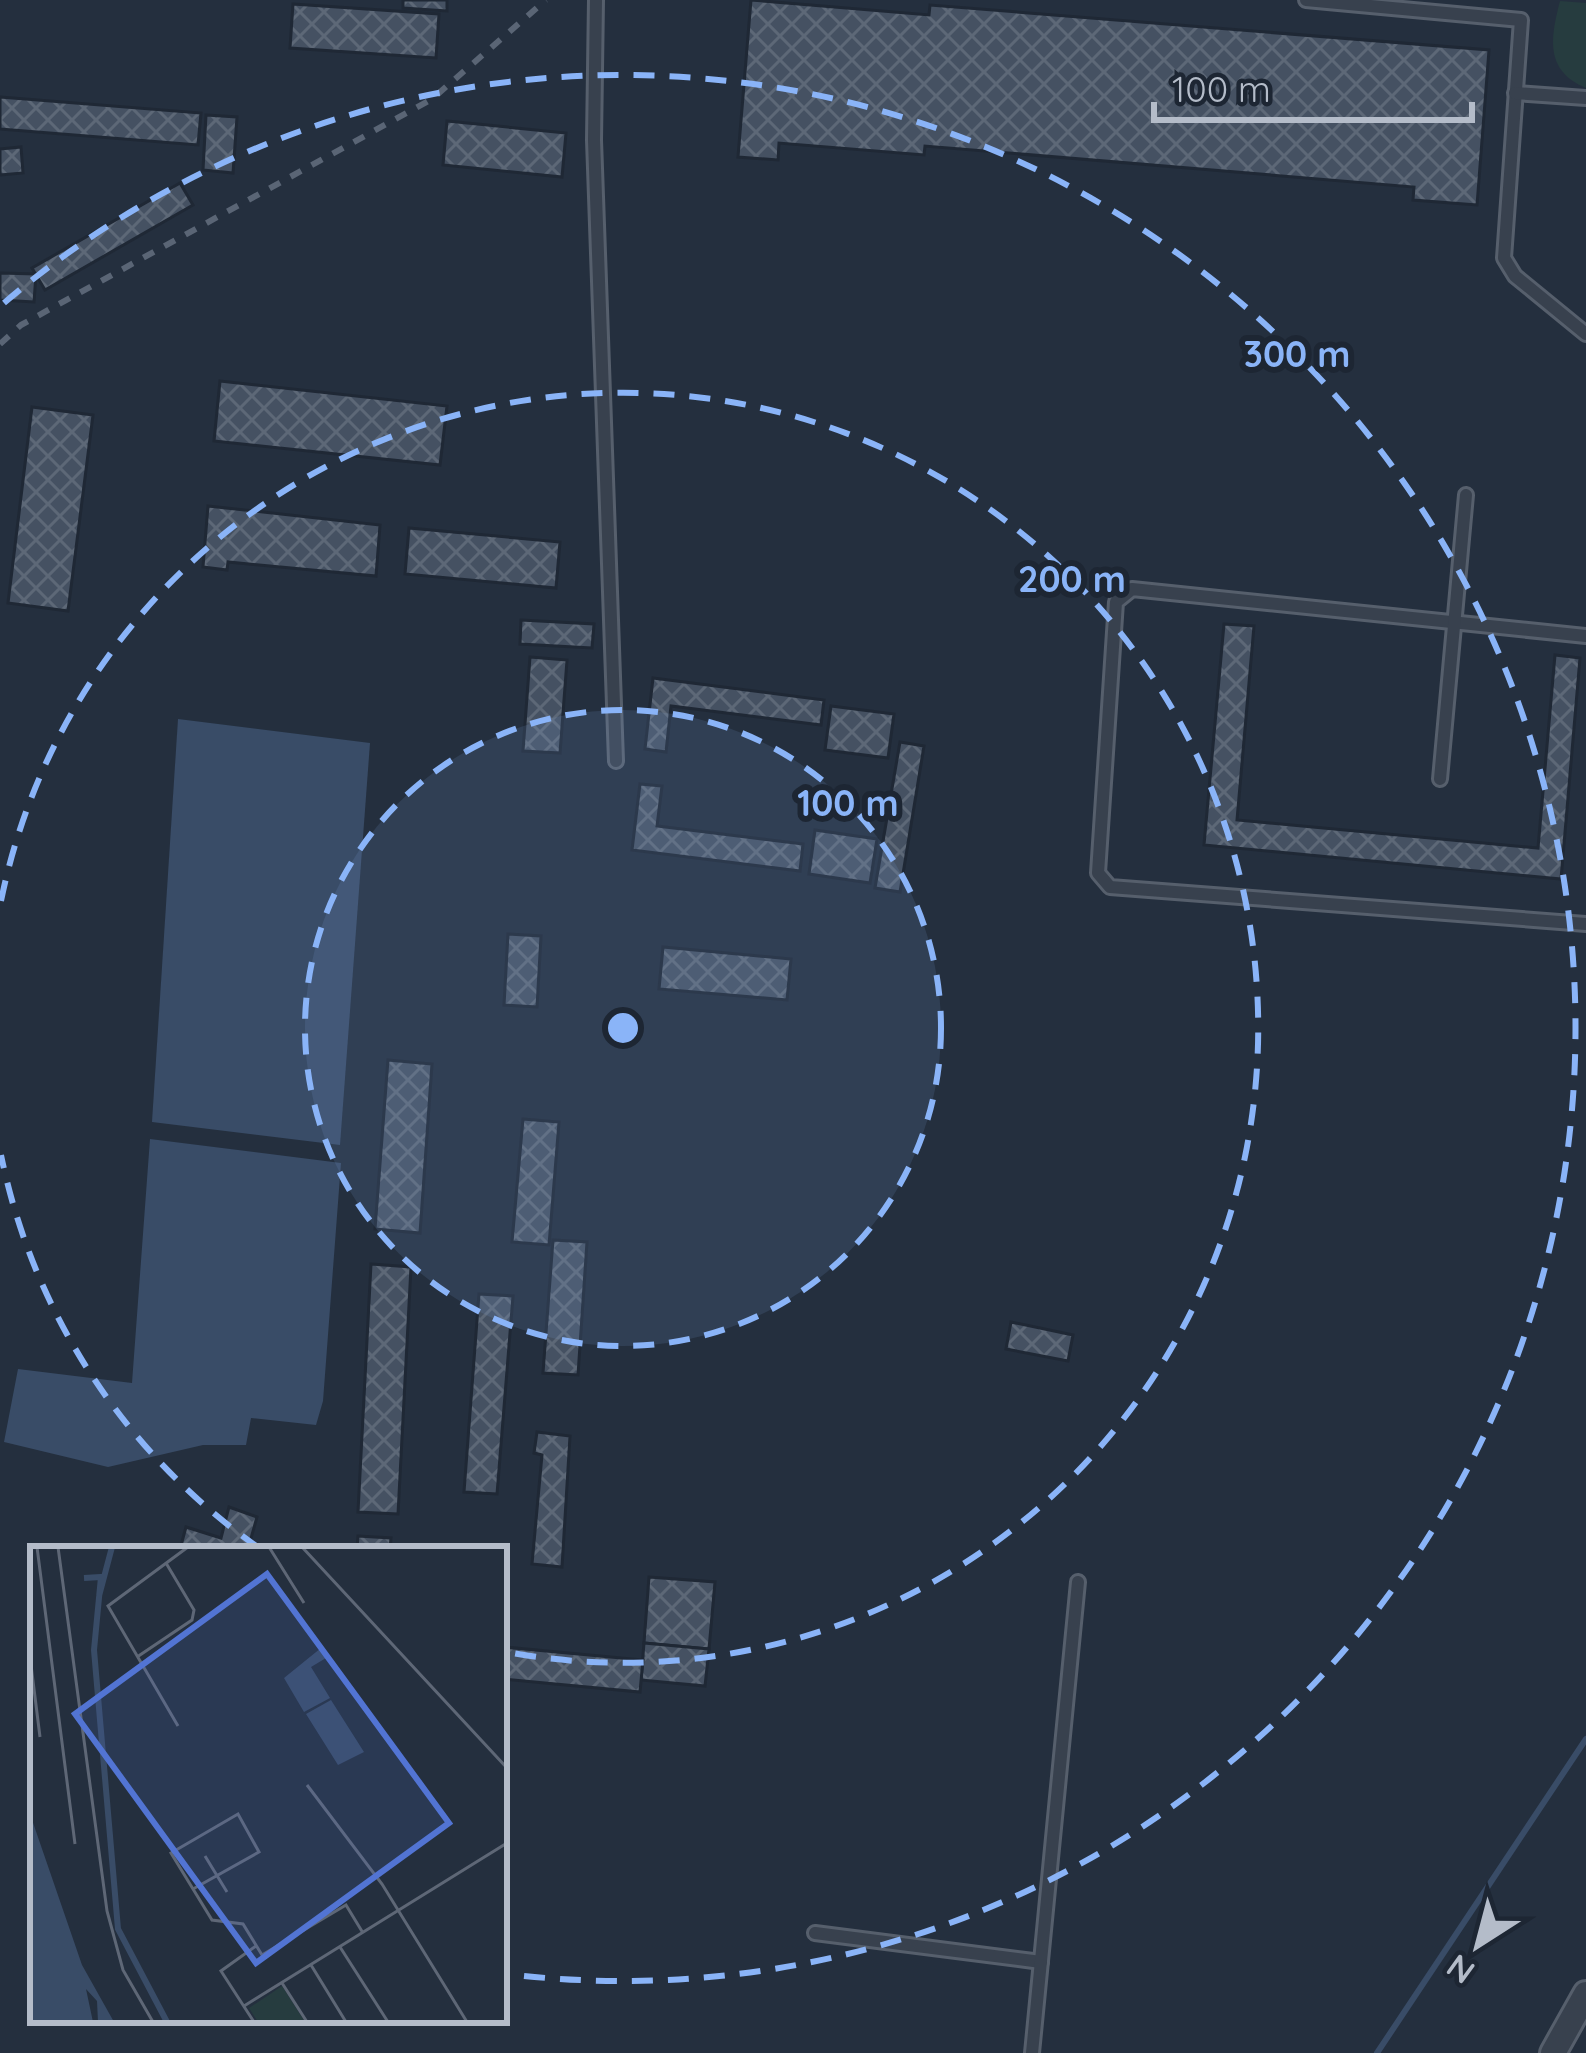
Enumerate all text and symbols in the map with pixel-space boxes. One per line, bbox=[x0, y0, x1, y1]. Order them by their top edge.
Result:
scale bar bbox=[1154, 48, 1472, 122]
text: 100 m bbox=[1172, 66, 1271, 111]
text: 300 m bbox=[1244, 331, 1350, 376]
text: 200 m bbox=[1018, 556, 1126, 601]
text: 100 m bbox=[797, 780, 899, 825]
centre of rings bbox=[602, 1007, 644, 1049]
inset map bbox=[30, 1546, 507, 2023]
north arrow bbox=[1418, 1885, 1538, 2005]
text: N bbox=[1438, 1946, 1482, 1993]

